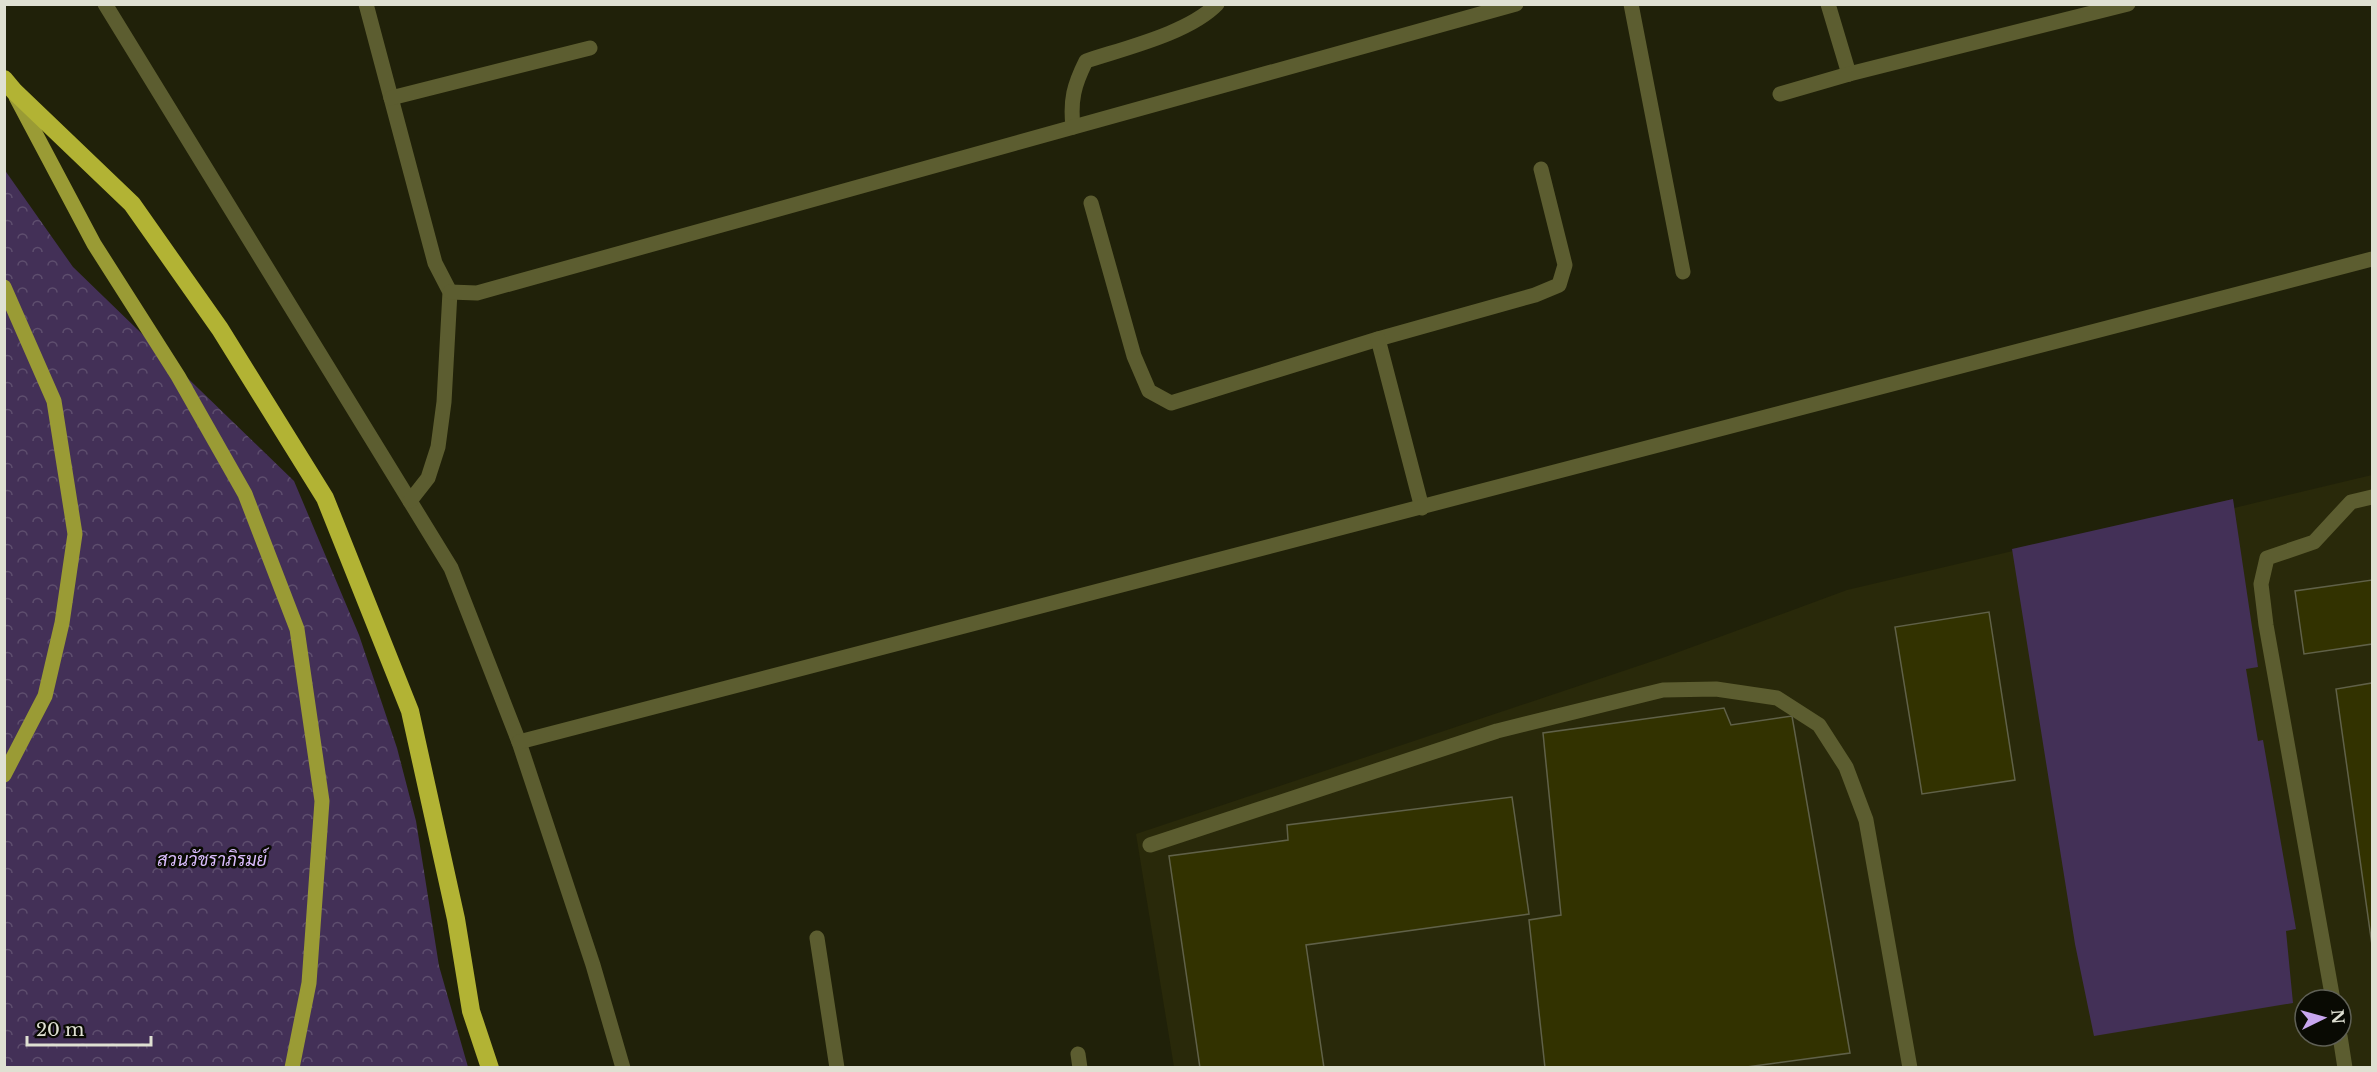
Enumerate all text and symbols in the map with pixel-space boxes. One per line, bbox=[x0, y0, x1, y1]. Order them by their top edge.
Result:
park label: สวนวัชราภิรมย์ bbox=[157, 847, 270, 871]
north arrow bbox=[2293, 988, 2353, 1048]
text: N bbox=[2327, 1008, 2349, 1025]
scale bar bbox=[27, 1009, 152, 1047]
text: 20 m bbox=[36, 1019, 84, 1041]

